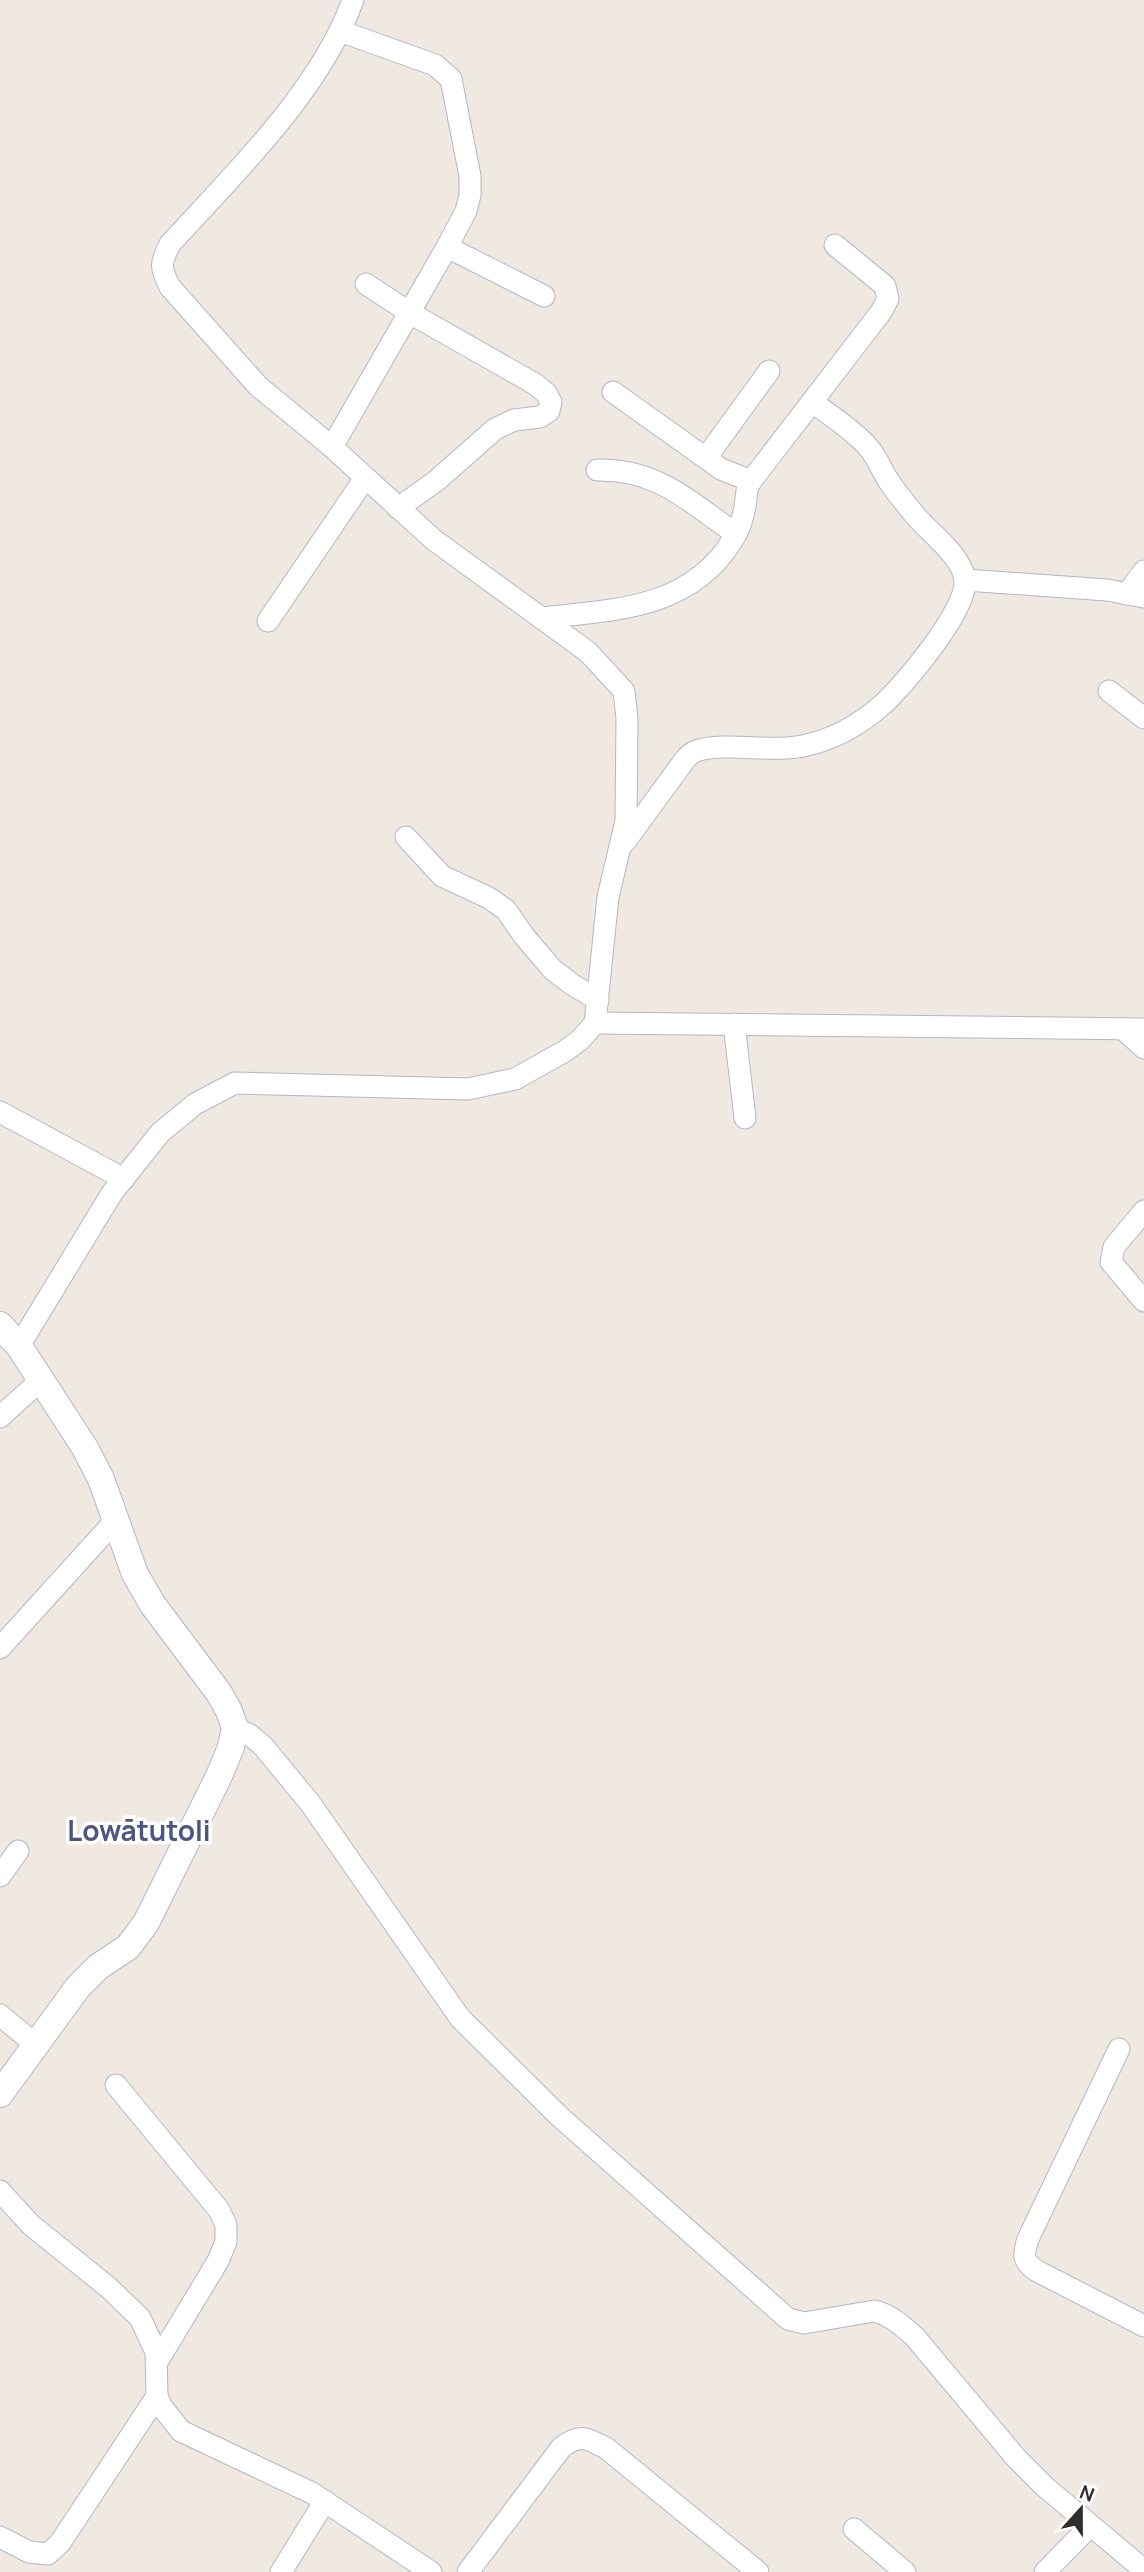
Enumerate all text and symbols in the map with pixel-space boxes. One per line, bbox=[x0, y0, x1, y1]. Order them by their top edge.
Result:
district label: Lowātutoli bbox=[67, 1811, 211, 1849]
north arrow bbox=[1046, 2474, 1116, 2544]
text: N bbox=[1076, 2479, 1098, 2508]

